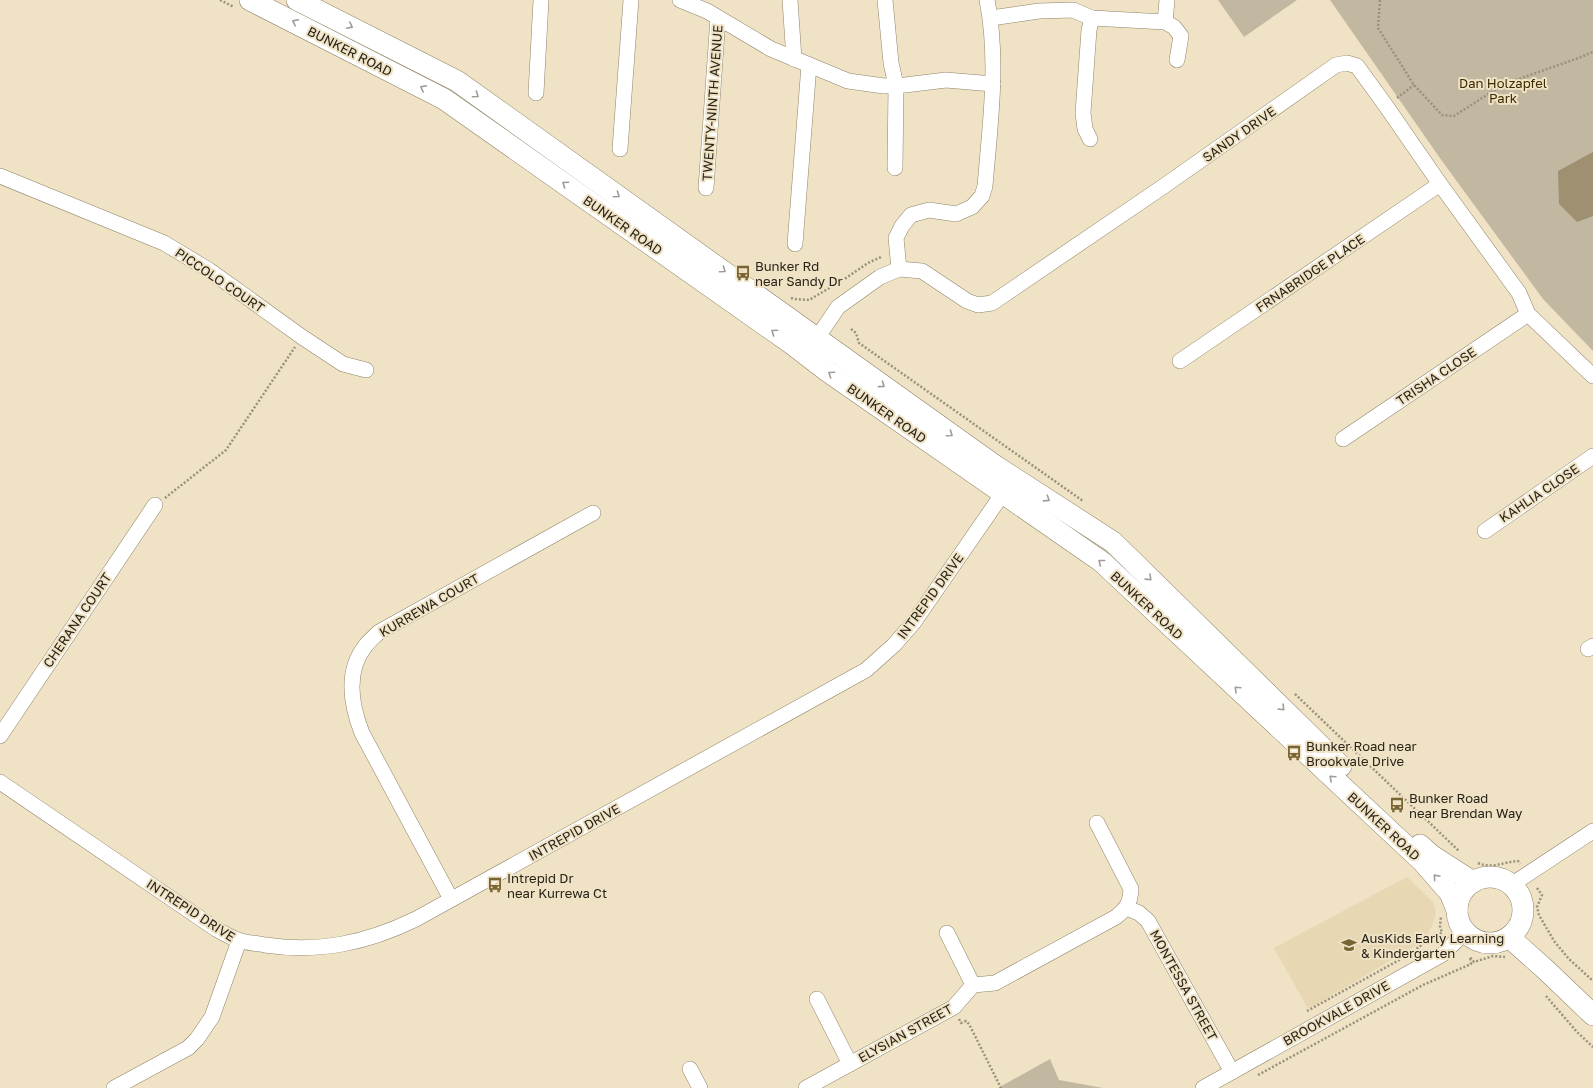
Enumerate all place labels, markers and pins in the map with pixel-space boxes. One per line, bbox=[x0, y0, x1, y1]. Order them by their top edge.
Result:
place label: Bunker Rd near Sandy Dr bbox=[755, 258, 843, 289]
bus stop icon: Bunker Rd near Sandy Dr bbox=[734, 264, 752, 282]
place label: Bunker Road near Brookvale Drive bbox=[1306, 738, 1417, 769]
bus stop icon: Bunker Road near Brookvale Drive bbox=[1285, 744, 1303, 762]
place label: Bunker Road near Brendan Way bbox=[1409, 790, 1523, 821]
bus stop icon: Bunker Road near Brendan Way bbox=[1388, 796, 1406, 814]
place label: Intrepid Dr near Kurrewa Ct bbox=[507, 870, 607, 901]
bus stop icon: Intrepid Dr near Kurrewa Ct bbox=[486, 876, 504, 894]
place label: AusKids Early Learning & Kindergarten bbox=[1361, 930, 1504, 961]
school or university icon: AusKids Early Learning & Kindergarten bbox=[1340, 936, 1358, 954]

